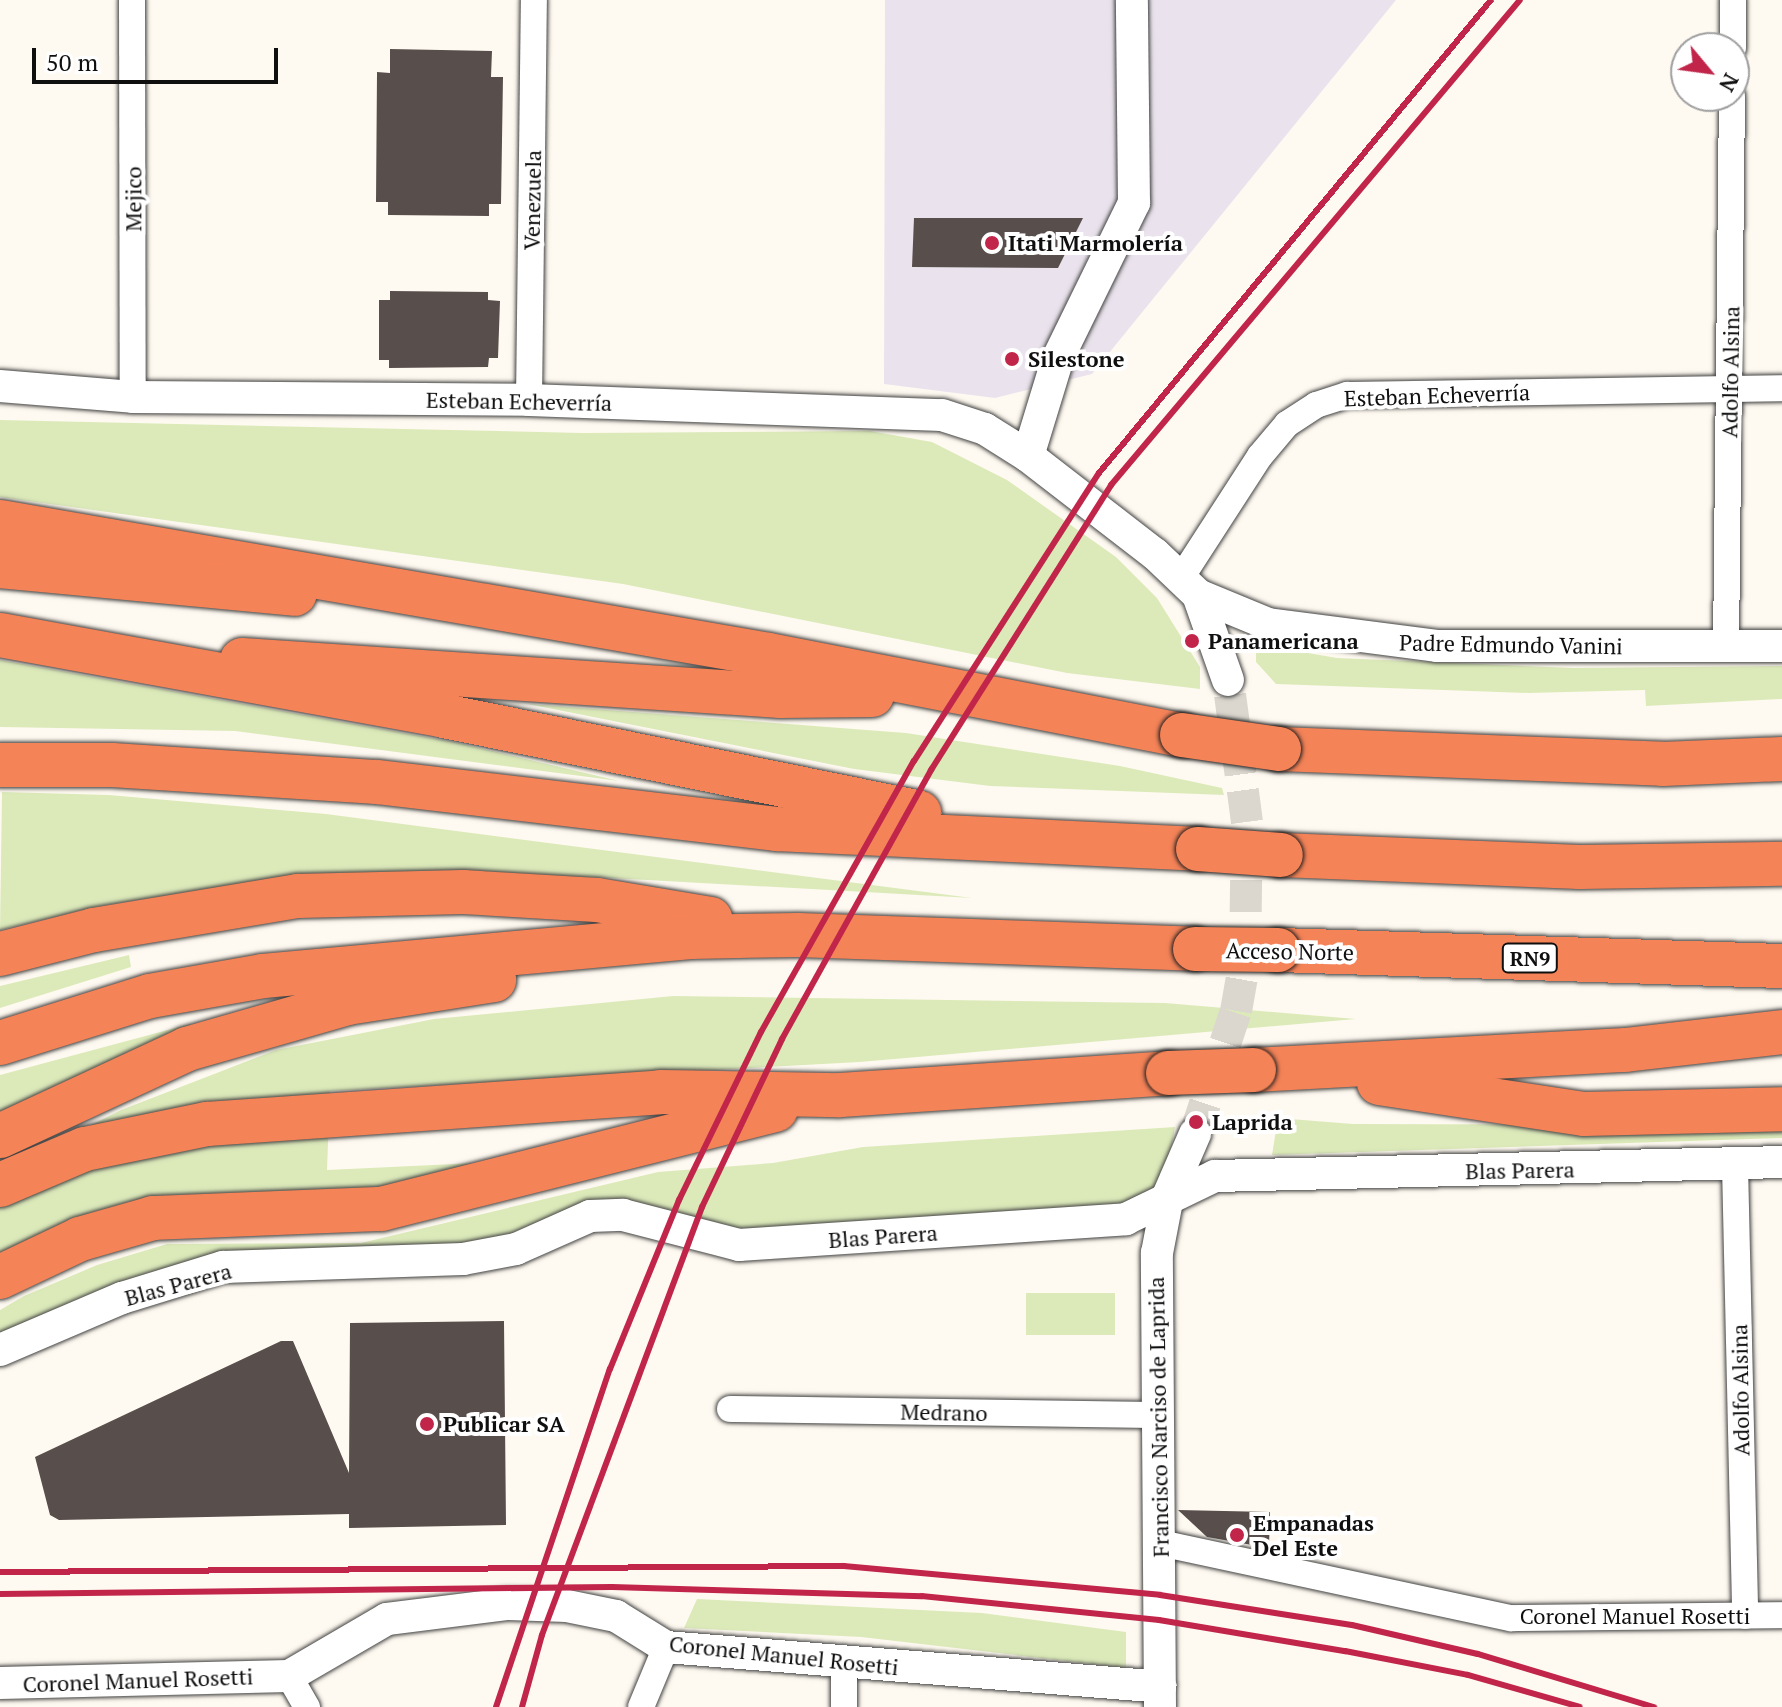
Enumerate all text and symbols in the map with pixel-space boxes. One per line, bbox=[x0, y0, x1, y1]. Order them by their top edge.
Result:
scale bar bbox=[36, 32, 282, 82]
north arrow bbox=[1670, 32, 1750, 112]
text: 50 m bbox=[46, 46, 98, 78]
text: N bbox=[1713, 69, 1746, 97]
street label: Venezuela bbox=[518, 150, 546, 250]
street label: Mejico bbox=[120, 166, 146, 232]
place label: Itati Marmolería bbox=[1008, 230, 1183, 256]
marker: Itati Marmolería bbox=[983, 234, 1001, 252]
street label: Adolfo Alsina bbox=[1716, 305, 1744, 439]
place label: Silestone bbox=[1028, 346, 1124, 372]
marker: Silestone bbox=[1003, 350, 1021, 368]
street label: Esteban Echeverría bbox=[1344, 379, 1530, 411]
street label: Esteban Echeverría bbox=[426, 386, 612, 416]
place label: Panamericana bbox=[1208, 628, 1359, 654]
street label: Padre Edmundo Vanini bbox=[1399, 629, 1623, 659]
marker: Panamericana bbox=[1183, 632, 1201, 650]
street label: Acceso Norte bbox=[1226, 937, 1354, 965]
road number: RN9 bbox=[1500, 942, 1560, 974]
place label: Laprida bbox=[1212, 1109, 1293, 1135]
marker: Laprida bbox=[1187, 1113, 1205, 1131]
street label: Blas Parera bbox=[1465, 1156, 1575, 1184]
street label: Blas Parera bbox=[828, 1219, 938, 1253]
street label: Blas Parera bbox=[122, 1257, 234, 1311]
street label: Francisco Narciso de Laprida bbox=[1142, 1276, 1174, 1558]
street label: Adolfo Alsina bbox=[1726, 1323, 1754, 1457]
street label: Medrano bbox=[900, 1398, 988, 1426]
place label: Publicar SA bbox=[443, 1411, 565, 1437]
marker: Publicar SA bbox=[418, 1415, 436, 1433]
place label: Empanadas Del Este bbox=[1253, 1509, 1374, 1560]
marker: Empanadas Del Este bbox=[1228, 1526, 1246, 1544]
street label: Coronel Manuel Rosetti bbox=[1520, 1603, 1750, 1629]
street label: Coronel Manuel Rosetti bbox=[668, 1630, 900, 1680]
street label: Coronel Manuel Rosetti bbox=[22, 1663, 254, 1697]

